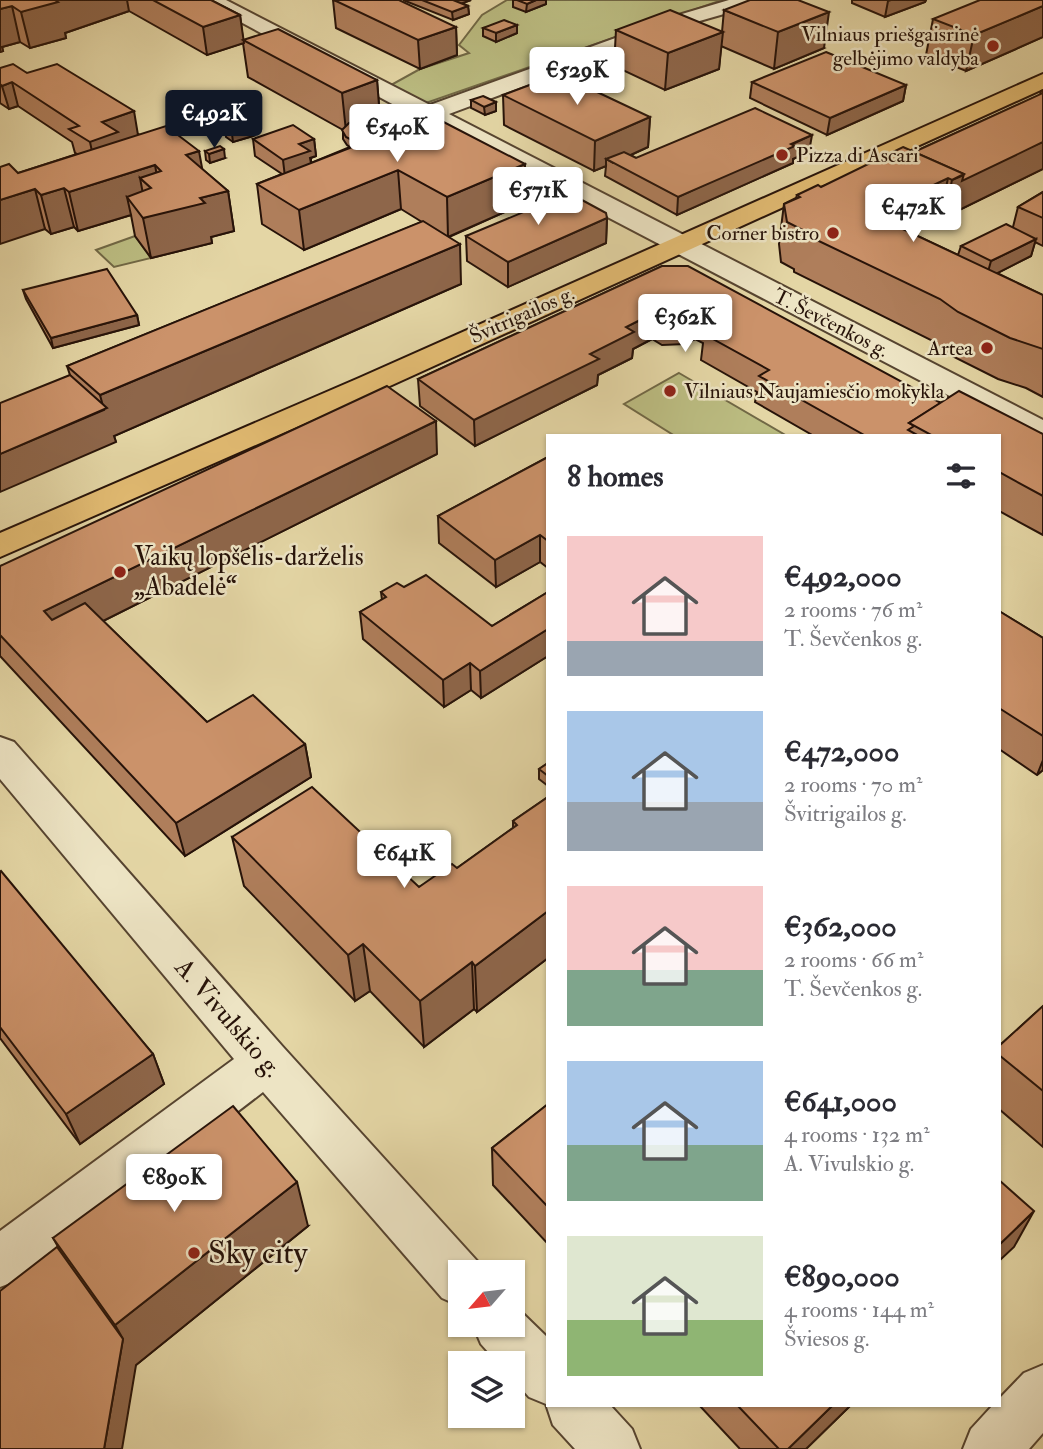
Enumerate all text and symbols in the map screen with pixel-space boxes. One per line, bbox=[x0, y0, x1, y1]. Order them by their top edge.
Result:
place label: Vilniaus priešgaisrinė gelbėjimo valdyba bbox=[801, 21, 979, 72]
marker: Vilniaus priešgaisrinė gelbėjimo valdyba bbox=[985, 38, 1001, 54]
pin: €529K bbox=[528, 48, 626, 107]
text: €529K bbox=[546, 55, 609, 84]
pin: €492K bbox=[165, 90, 263, 150]
text: €492K bbox=[181, 98, 247, 127]
pin: €540K bbox=[348, 104, 446, 164]
text: €540K bbox=[365, 112, 429, 141]
place label: Pizza di Ascari bbox=[796, 142, 919, 169]
marker: Pizza di Ascari bbox=[774, 147, 790, 163]
pin: €571K bbox=[489, 168, 587, 227]
text: €571K bbox=[509, 175, 567, 204]
pin: €472K bbox=[864, 184, 962, 244]
text: €472K bbox=[881, 192, 945, 221]
place label: Corner bistro bbox=[706, 220, 819, 247]
marker: Corner bistro bbox=[825, 225, 841, 241]
street label: Švitrigailos g. bbox=[465, 280, 579, 350]
street label: T. Ševčenkos g. bbox=[769, 282, 893, 364]
pin: €362K bbox=[636, 294, 734, 354]
text: €362K bbox=[654, 302, 716, 331]
place label: Artea bbox=[927, 335, 973, 362]
marker: Artea bbox=[979, 340, 995, 356]
place label: Vilniaus Naujamiesčio mokykla bbox=[684, 378, 945, 405]
marker: Vilniaus Naujamiesčio mokykla bbox=[662, 383, 678, 399]
icon: filters bbox=[942, 457, 980, 495]
text: 8 homes bbox=[567, 458, 664, 495]
place label: Vaikų lopšelis-darželis „Abadelė“ bbox=[133, 541, 364, 603]
text: €492,000 bbox=[784, 558, 902, 595]
marker: Vaikų lopšelis-darželis „Abadelė“ bbox=[112, 564, 128, 580]
icon: home bbox=[623, 564, 707, 648]
text: 2 rooms · 76 m² bbox=[784, 595, 922, 624]
text: T. Ševčenkos g. bbox=[784, 624, 922, 653]
text: €472,000 bbox=[784, 733, 899, 770]
icon: home bbox=[623, 739, 707, 823]
text: 2 rooms · 70 m² bbox=[784, 770, 923, 799]
text: Švitrigailos g. bbox=[784, 799, 907, 828]
pin: €641K bbox=[355, 830, 453, 890]
text: €641K bbox=[373, 838, 435, 867]
text: €362,000 bbox=[784, 908, 897, 945]
icon: home bbox=[623, 914, 707, 998]
text: 2 rooms · 66 m² bbox=[784, 945, 923, 974]
street label: A. Vivulskio g. bbox=[167, 951, 288, 1084]
text: T. Ševčenkos g. bbox=[784, 974, 922, 1003]
text: €641,000 bbox=[784, 1083, 897, 1120]
icon: home bbox=[623, 1089, 707, 1173]
text: 4 rooms · 132 m² bbox=[784, 1120, 930, 1149]
text: A. Vivulskio g. bbox=[784, 1149, 914, 1178]
pin: €890K bbox=[125, 1154, 223, 1214]
text: €890K bbox=[142, 1162, 206, 1191]
place label: Sky city bbox=[208, 1233, 309, 1273]
marker: Sky city bbox=[186, 1245, 202, 1261]
text: €890,000 bbox=[784, 1258, 900, 1295]
north arrow bbox=[448, 1260, 525, 1337]
map controls bbox=[448, 1260, 525, 1428]
icon: home bbox=[623, 1264, 707, 1348]
text: 4 rooms · 144 m² bbox=[784, 1295, 934, 1324]
text: Šviesos g. bbox=[784, 1324, 869, 1353]
button: layers bbox=[448, 1351, 525, 1428]

